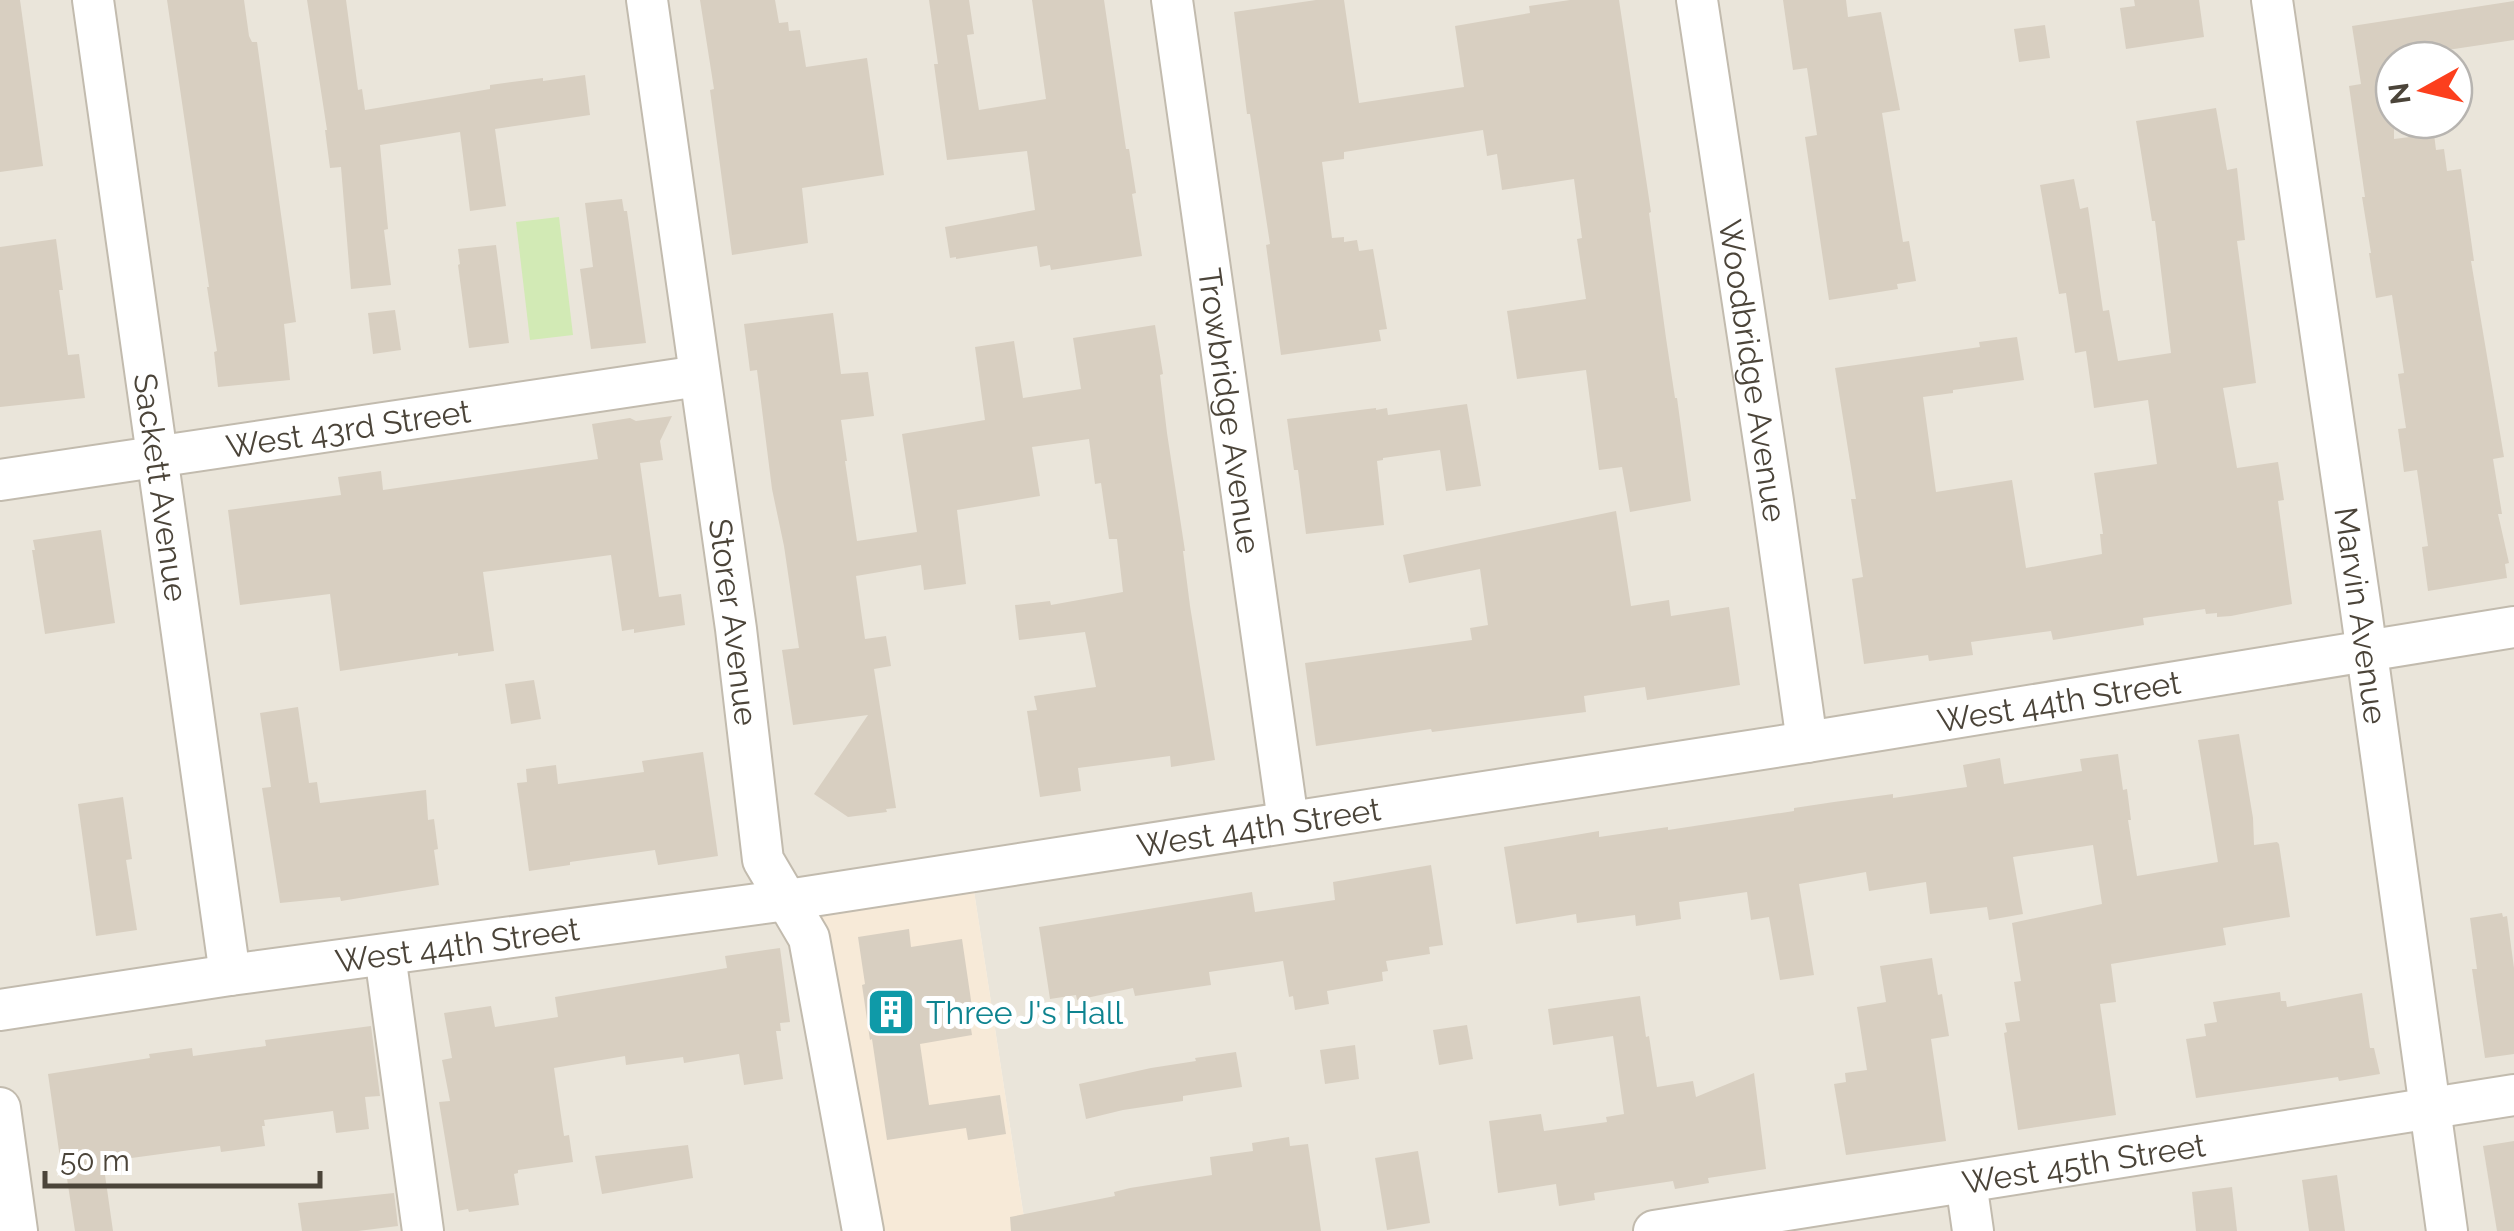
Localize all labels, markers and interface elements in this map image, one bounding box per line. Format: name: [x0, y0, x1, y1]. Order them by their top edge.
north arrow: [2374, 40, 2474, 140]
text: N: [2382, 81, 2418, 106]
street label: Woodbridge Avenue: [1712, 217, 1794, 524]
street label: Trowbridge Avenue: [1192, 266, 1269, 556]
street label: Sackett Avenue: [127, 371, 196, 604]
street label: West 43rd Street: [223, 392, 473, 465]
street label: Marvin Avenue: [2328, 505, 2395, 726]
street label: Storer Avenue: [702, 516, 766, 727]
street label: West 44th Street: [1935, 663, 2183, 739]
street label: West 44th Street: [1134, 790, 1383, 864]
street label: West 44th Street: [333, 910, 582, 979]
building icon: Three J's Hall: [865, 986, 917, 1038]
place label: Three J's Hall: [926, 994, 1123, 1031]
scale bar: [45, 1126, 320, 1188]
street label: West 45th Street: [1959, 1126, 2208, 1201]
text: 50 m: [60, 1143, 130, 1178]

